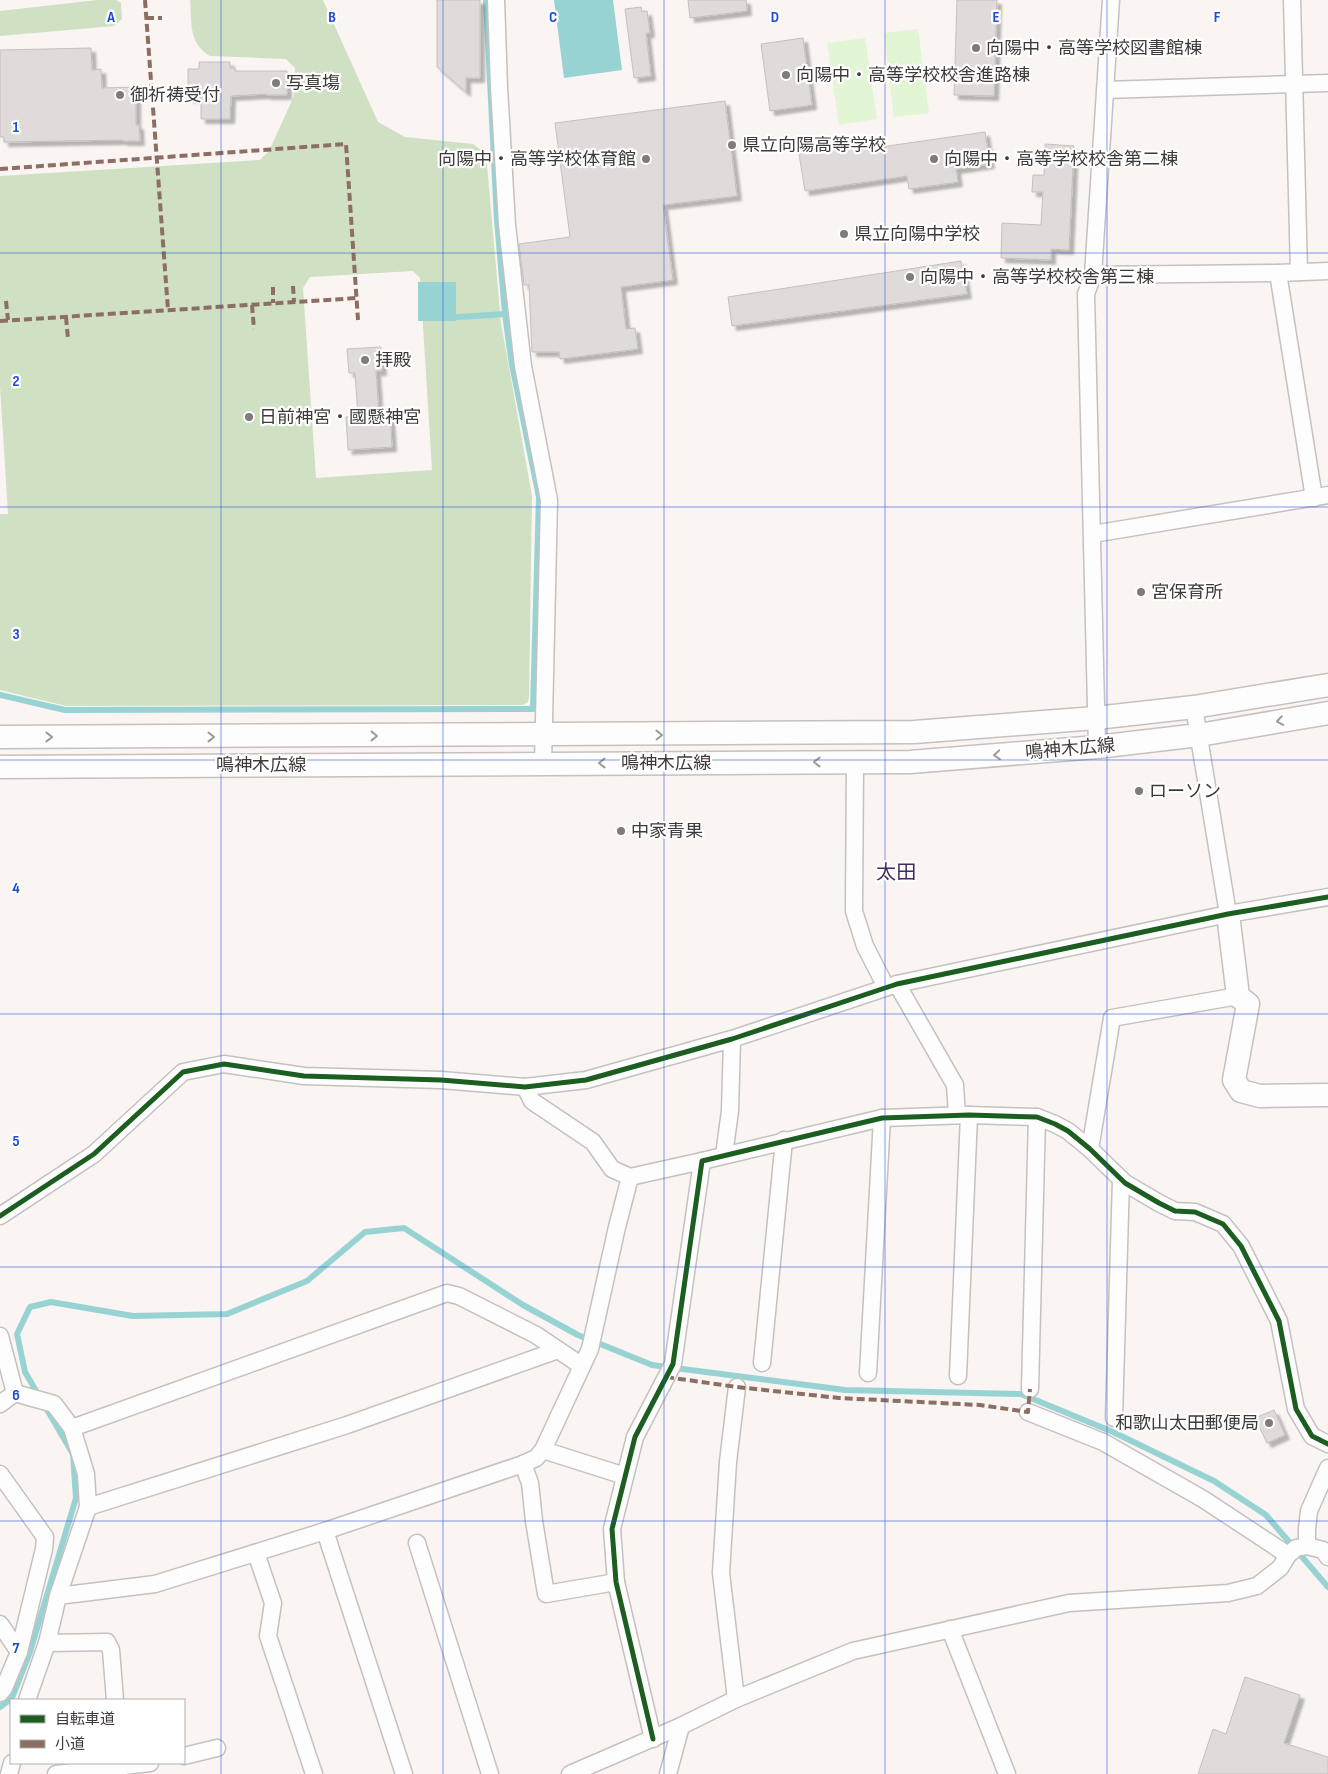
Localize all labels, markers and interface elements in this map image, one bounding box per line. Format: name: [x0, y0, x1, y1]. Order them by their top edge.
text: A: [106, 8, 115, 27]
text: B: [328, 8, 336, 27]
text: C: [549, 8, 557, 27]
text: D: [771, 8, 779, 27]
text: E: [993, 8, 1000, 27]
text: F: [1214, 8, 1221, 27]
place label: 向陽中・高等学校図書館棟: [986, 38, 1202, 59]
marker: 向陽中・高等学校図書館棟: [970, 42, 982, 54]
place label: 向陽中・高等学校校舎進路棟: [796, 65, 1030, 86]
marker: 向陽中・高等学校校舎進路棟: [780, 69, 792, 81]
place label: 写真塲: [286, 73, 340, 94]
marker: 写真塲: [270, 77, 282, 89]
place label: 御祈祷受付: [130, 85, 220, 106]
marker: 御祈祷受付: [114, 89, 126, 101]
text: 1: [13, 118, 20, 137]
place label: 県立向陽高等学校: [742, 135, 886, 156]
marker: 県立向陽高等学校: [726, 139, 738, 151]
place label: 向陽中・高等学校体育館: [438, 149, 636, 170]
place label: 向陽中・高等学校校舎第二棟: [944, 149, 1178, 170]
marker: 向陽中・高等学校体育館: [640, 153, 652, 165]
marker: 向陽中・高等学校校舎第二棟: [928, 153, 940, 165]
place label: 県立向陽中学校: [854, 224, 980, 245]
marker: 県立向陽中学校: [838, 228, 850, 240]
place label: 向陽中・高等学校校舎第三棟: [920, 267, 1154, 288]
marker: 向陽中・高等学校校舎第三棟: [904, 271, 916, 283]
place label: 拝殿: [375, 350, 411, 371]
marker: 拝殿: [359, 354, 371, 366]
text: 2: [12, 372, 20, 391]
place label: 日前神宮・國懸神宮: [259, 407, 421, 428]
marker: 日前神宮・國懸神宮: [243, 411, 255, 423]
place label: 宮保育所: [1151, 582, 1223, 603]
marker: 宮保育所: [1135, 586, 1147, 598]
text: 3: [12, 625, 20, 644]
one-way arrow: [1276, 716, 1284, 726]
one-way arrow: [655, 730, 663, 740]
one-way arrow: [370, 731, 378, 741]
one-way arrow: [45, 732, 53, 742]
one-way arrow: [208, 732, 215, 742]
street label: 鳴神木広線: [1024, 735, 1116, 763]
one-way arrow: [993, 750, 1001, 761]
street label: 鳴神木広線: [621, 753, 711, 774]
street label: 鳴神木広線: [216, 755, 306, 776]
one-way arrow: [813, 757, 821, 767]
one-way arrow: [598, 758, 606, 769]
place label: ローソン: [1149, 781, 1221, 802]
marker: ローソン: [1133, 785, 1145, 797]
place label: 中家青果: [631, 821, 703, 842]
marker: 中家青果: [615, 825, 627, 837]
district label: 太田: [876, 861, 916, 885]
text: 4: [12, 879, 20, 898]
text: 5: [12, 1132, 20, 1151]
text: 6: [12, 1386, 20, 1405]
place label: 和歌山太田郵便局: [1115, 1413, 1259, 1434]
marker: 和歌山太田郵便局: [1263, 1417, 1275, 1429]
text: 7: [13, 1639, 20, 1658]
legend: [10, 1699, 185, 1764]
text: 自転車道: [55, 1710, 115, 1729]
text: 小道: [55, 1735, 85, 1754]

